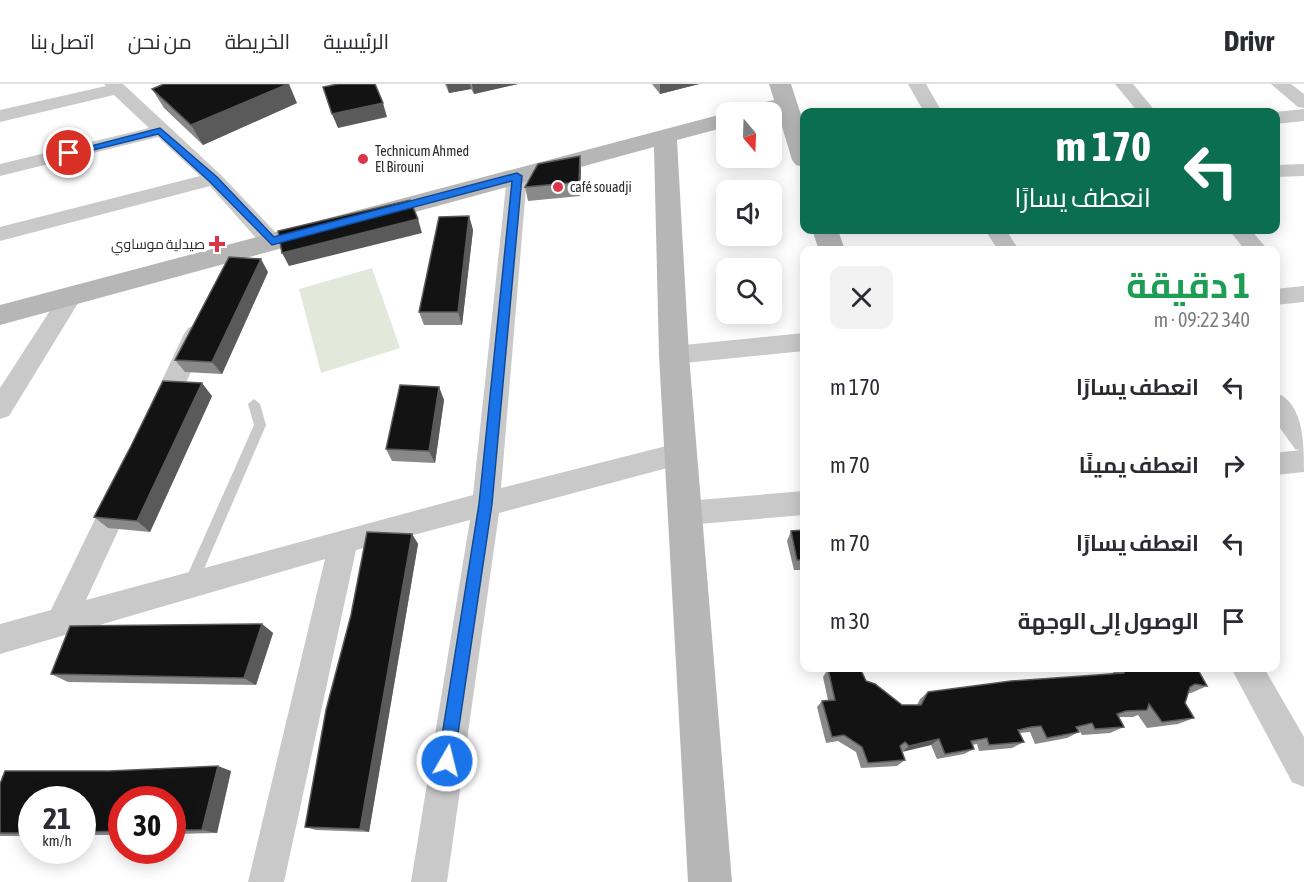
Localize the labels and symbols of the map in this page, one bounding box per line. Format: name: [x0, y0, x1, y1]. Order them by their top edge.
north arrow: [716, 102, 782, 168]
pin: [43, 127, 94, 178]
place label: Technicum Ahmed El Birouni: [375, 143, 469, 175]
marker: Technicum Ahmed El Birouni: [356, 152, 370, 166]
place label: café souadji: [570, 179, 632, 195]
marker: café souadji: [551, 180, 565, 194]
place label: صيدلية موساوي: [111, 236, 205, 256]
marker: صيدلية موساوي: [210, 237, 224, 251]
position arrow: [415, 729, 479, 793]
speed limit sign: 30: [108, 786, 186, 864]

